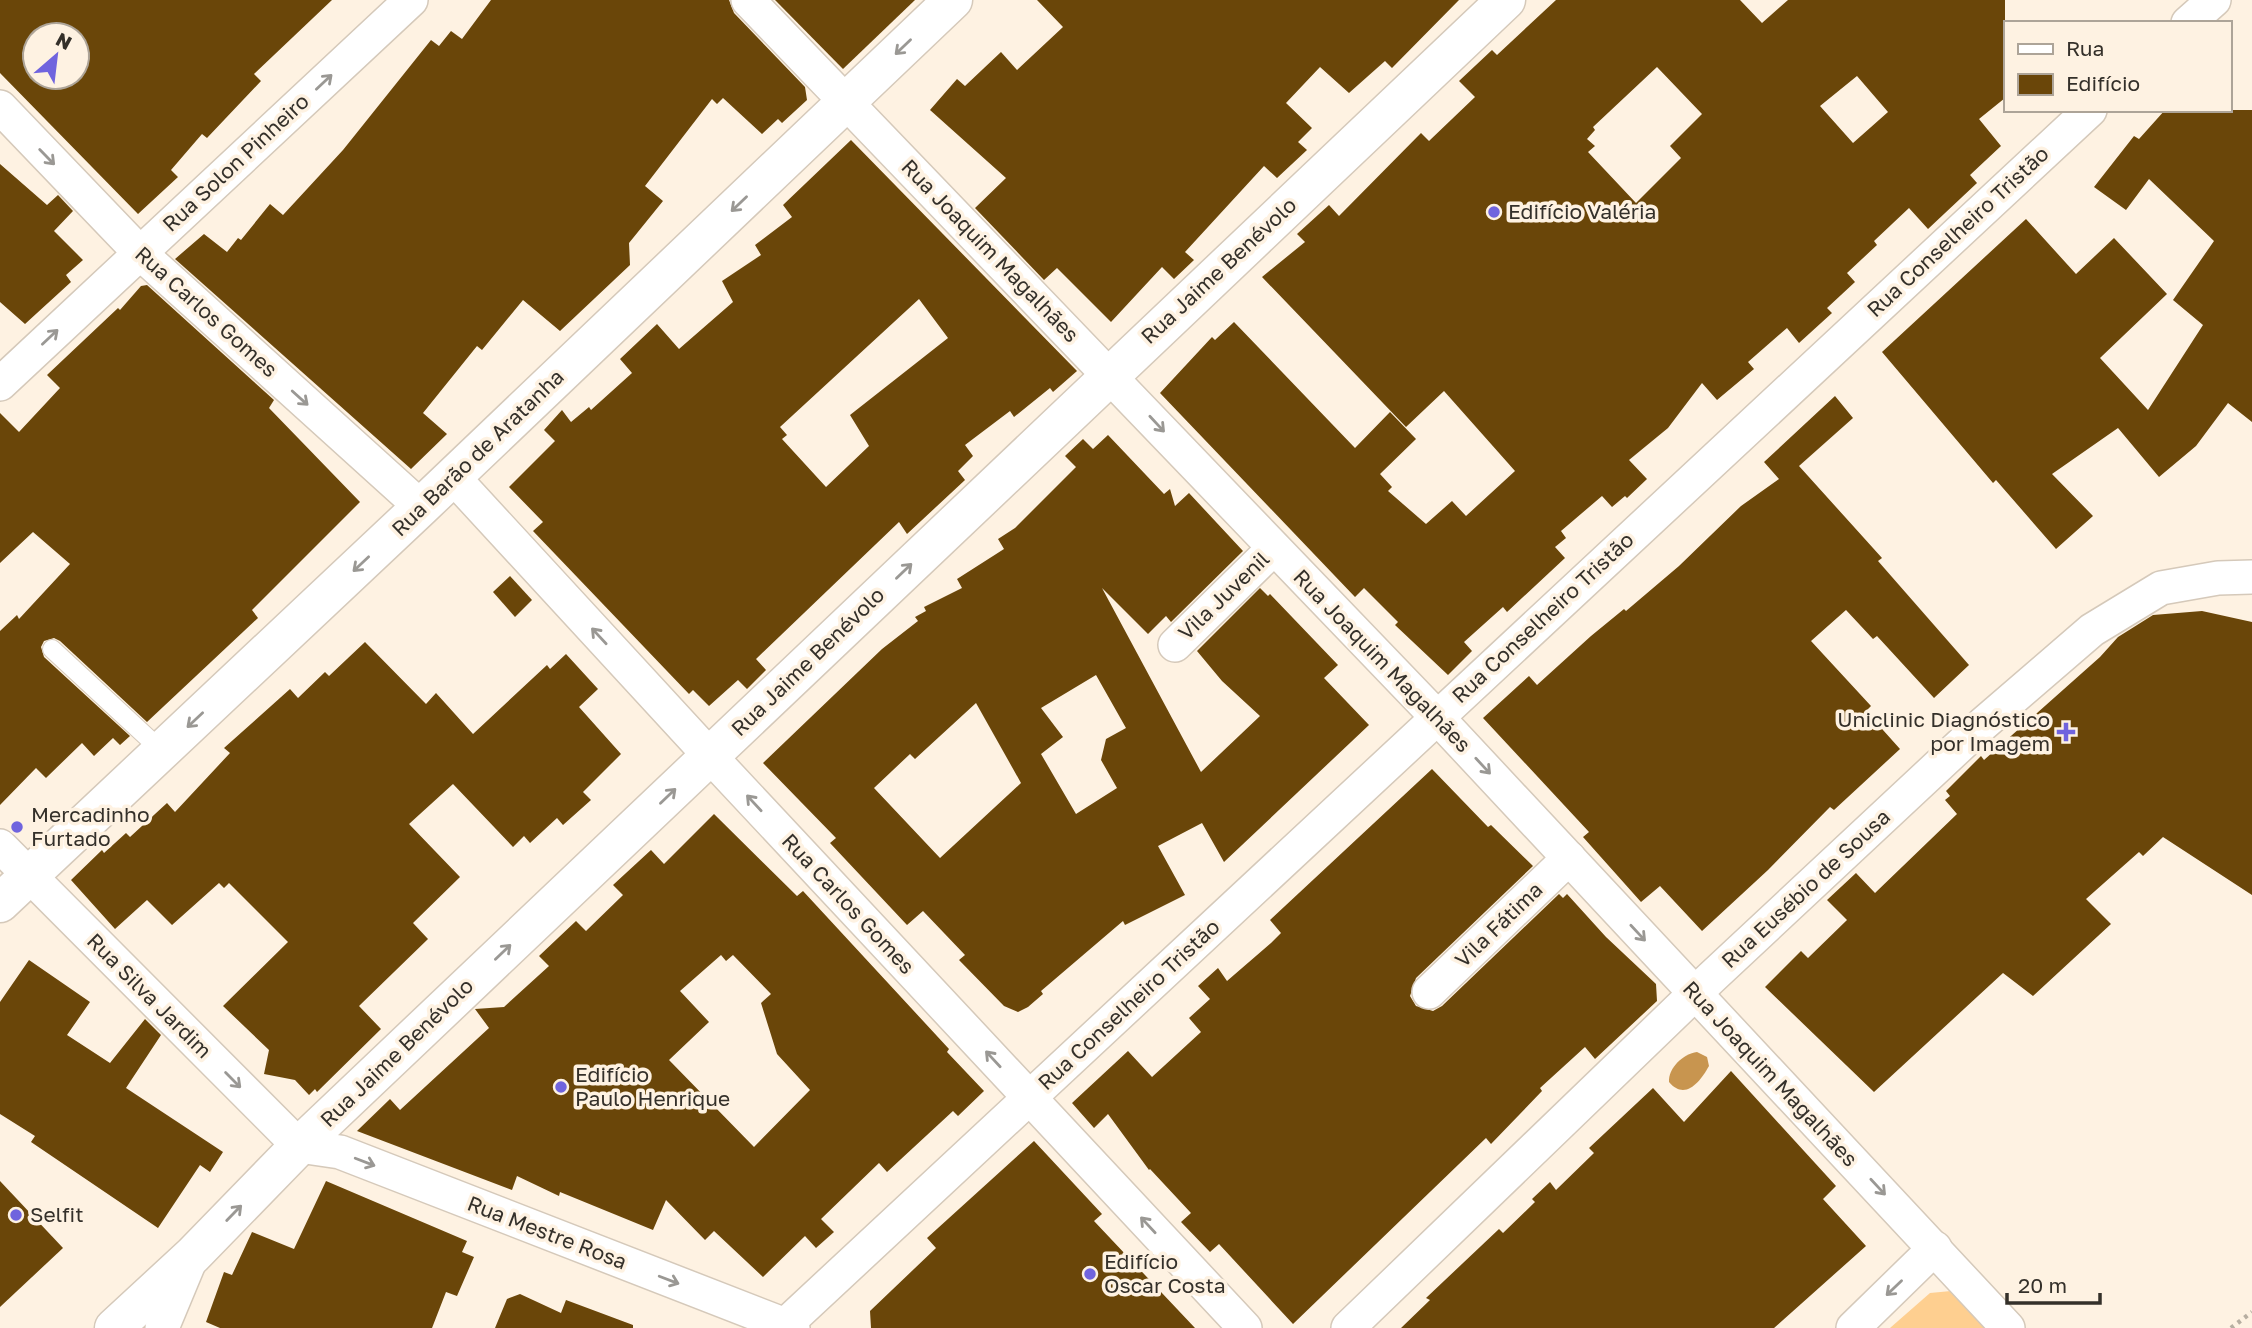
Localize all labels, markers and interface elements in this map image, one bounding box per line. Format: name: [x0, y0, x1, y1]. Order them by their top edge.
north arrow: [21, 21, 91, 91]
legend: [2004, 21, 2231, 112]
text: N: [52, 27, 76, 54]
text: Rua: [2066, 35, 2104, 61]
one-way arrow: [895, 39, 912, 56]
text: Edifício: [2066, 70, 2140, 96]
one-way arrow: [315, 73, 332, 90]
street label: Rua Solon Pinheiro: [157, 88, 314, 237]
street label: Rua Conselheiro Tristão: [1861, 140, 2054, 322]
one-way arrow: [39, 148, 56, 165]
street label: Rua Joaquim Magalhães: [896, 153, 1085, 347]
street label: Rua Jaime Benévolo: [1135, 192, 1301, 349]
one-way arrow: [730, 196, 748, 212]
place label: Edifício Valéria: [1508, 198, 1656, 224]
marker: Edifício Valéria: [1486, 204, 1502, 220]
street label: Rua Carlos Gomes: [130, 240, 283, 382]
one-way arrow: [41, 329, 58, 346]
street label: Rua Barão de Aratanha: [386, 363, 569, 541]
one-way arrow: [291, 390, 309, 406]
one-way arrow: [1148, 415, 1165, 432]
street label: Rua Conselheiro Tristão: [1446, 526, 1639, 708]
street label: Vila Juvenil: [1172, 545, 1274, 645]
one-way arrow: [353, 555, 370, 572]
one-way arrow: [895, 563, 912, 580]
street label: Rua Joaquim Magalhães: [1288, 563, 1477, 757]
street label: Rua Jaime Benévolo: [725, 581, 889, 741]
one-way arrow: [591, 628, 608, 645]
place label: Uniclinic Diagnóstico por Imagem: [1837, 706, 2050, 756]
one-way arrow: [187, 711, 204, 728]
marker: Uniclinic Diagnóstico por Imagem: [2056, 722, 2076, 742]
one-way arrow: [1474, 757, 1491, 774]
one-way arrow: [659, 787, 676, 804]
one-way arrow: [745, 795, 762, 812]
place label: Mercadinho Furtado: [31, 801, 150, 851]
street label: Rua Eusébio de Sousa: [1716, 803, 1895, 973]
marker: Mercadinho Furtado: [9, 819, 25, 835]
street label: Rua Carlos Gomes: [777, 828, 921, 979]
street label: Vila Fátima: [1449, 876, 1548, 972]
street label: Rua Conselheiro Tristão: [1032, 913, 1225, 1095]
one-way arrow: [1630, 924, 1646, 942]
street label: Rua Silva Jardim: [82, 927, 218, 1063]
one-way arrow: [494, 944, 511, 961]
street label: Rua Jaime Benévolo: [314, 972, 478, 1132]
street label: Rua Joaquim Magalhães: [1678, 975, 1864, 1172]
one-way arrow: [984, 1051, 1001, 1068]
place label: Edifício Paulo Henrique: [575, 1061, 730, 1111]
one-way arrow: [224, 1071, 241, 1088]
marker: Edifício Paulo Henrique: [553, 1079, 569, 1095]
one-way arrow: [354, 1156, 376, 1169]
one-way arrow: [1869, 1179, 1886, 1196]
street label: Rua Mestre Rosa: [464, 1190, 631, 1274]
place label: Selfit: [30, 1201, 84, 1227]
one-way arrow: [225, 1205, 242, 1222]
marker: Selfit: [8, 1207, 24, 1223]
one-way arrow: [1140, 1217, 1157, 1234]
place label: Edifício Oscar Costa: [1104, 1248, 1226, 1298]
scale bar: [2007, 1262, 2100, 1306]
marker: Edifício Oscar Costa: [1082, 1266, 1098, 1282]
text: 20 m: [2018, 1272, 2067, 1298]
one-way arrow: [657, 1274, 679, 1287]
one-way arrow: [1886, 1280, 1903, 1297]

